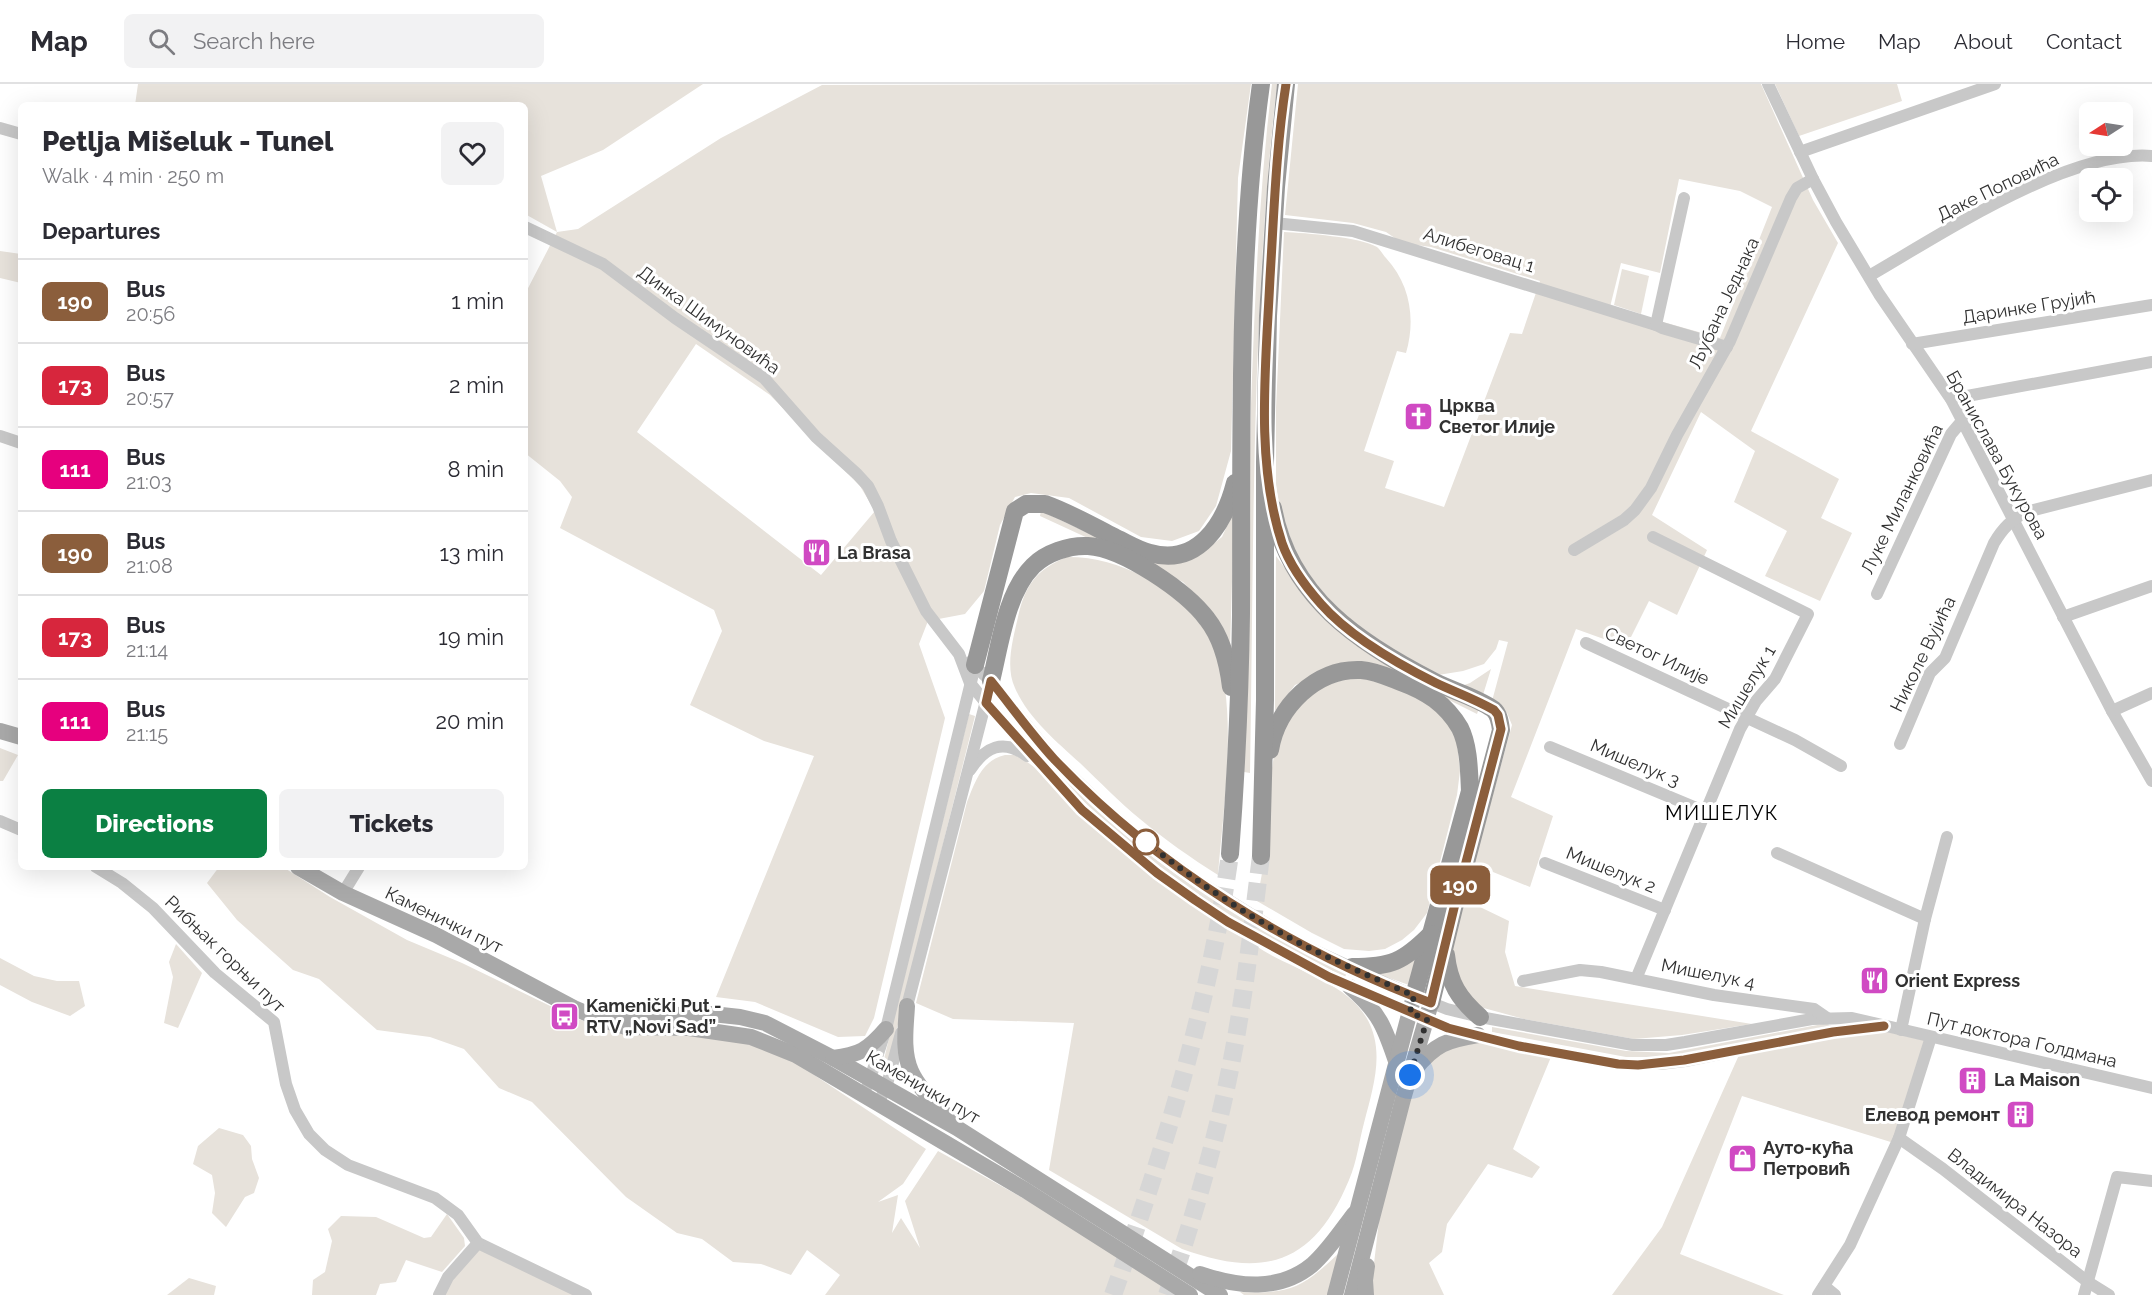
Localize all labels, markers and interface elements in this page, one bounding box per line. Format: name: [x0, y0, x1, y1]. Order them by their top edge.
search box: [124, 14, 544, 68]
text: Map: [30, 25, 88, 58]
icon: search: [145, 25, 178, 58]
text: Search here: [193, 28, 315, 54]
text: Home: [1786, 29, 1845, 54]
text: Map: [1878, 29, 1921, 54]
text: About: [1954, 29, 2013, 54]
text: Contact: [2046, 29, 2122, 54]
north arrow: [2079, 102, 2133, 156]
map controls: [2079, 102, 2133, 222]
button: heart: [441, 122, 504, 185]
text: Petlja Mišeluk - Tunel: [42, 125, 333, 158]
street label: Даке Поповића: [1934, 148, 2062, 225]
text: Walk · 4 min · 250 m: [42, 164, 224, 188]
button: locate: [2079, 168, 2133, 222]
text: Departures: [42, 218, 160, 244]
street label: Алибеговац 1: [1421, 223, 1537, 276]
street label: Љубана Једнака: [1684, 234, 1763, 372]
street label: Динка Шимуновића: [634, 261, 784, 378]
text: Bus: [126, 276, 165, 302]
street label: Даринке Грујић: [1961, 286, 2097, 327]
text: 1 min: [451, 288, 504, 314]
text: 190: [57, 289, 93, 314]
text: 20:56: [126, 302, 175, 326]
text: Bus: [126, 360, 165, 386]
street label: Бранислава Букурова: [1942, 367, 2053, 543]
text: 2 min: [449, 372, 504, 398]
text: 173: [58, 373, 92, 398]
text: 20:57: [126, 386, 174, 410]
place label: Црква Светог Илије: [1439, 395, 1555, 437]
church icon: Црква Светог Илије: [1402, 400, 1434, 432]
street label: Луке Миланковића: [1856, 420, 1947, 577]
text: Bus: [126, 444, 165, 470]
text: 8 min: [448, 456, 504, 482]
text: 111: [59, 457, 91, 482]
text: 21:03: [126, 470, 172, 494]
text: Bus: [126, 528, 165, 554]
restaurant icon: La Brasa: [800, 537, 832, 569]
text: 13 min: [439, 540, 504, 566]
text: 190: [57, 541, 93, 566]
place label: La Brasa: [837, 542, 911, 563]
text: 21:08: [126, 554, 173, 578]
street label: Николе Вујића: [1886, 593, 1960, 715]
text: Bus: [126, 612, 165, 638]
street label: Светог Илије: [1602, 622, 1713, 689]
text: 19 min: [438, 624, 504, 650]
text: 173: [58, 625, 92, 650]
text: 21:14: [126, 638, 168, 662]
street label: Мишелук 1: [1714, 641, 1780, 732]
text: Bus: [126, 696, 165, 722]
text: 20 min: [436, 708, 504, 734]
text: 111: [59, 709, 91, 734]
text: 21:15: [126, 722, 168, 746]
street label: Мишелук 3: [1587, 734, 1683, 791]
button: Directions: [42, 789, 267, 858]
button: Tickets: [279, 789, 504, 858]
district label: МИШЕЛУК: [1665, 801, 1779, 825]
unlabelled marker: [1133, 829, 1159, 855]
street label: Мишелук 2: [1563, 842, 1659, 897]
line badge: 190: [1426, 866, 1494, 904]
text: 190: [1442, 873, 1478, 898]
street label: Каменички пут: [382, 882, 507, 957]
street label: Рибњак горњи пут: [161, 891, 290, 1017]
street label: Мишелук 4: [1659, 954, 1757, 993]
restaurant icon: Orient Express: [1858, 965, 1890, 997]
place label: Orient Express: [1895, 970, 2020, 991]
place label: Kamenički Put - RTV „Novi Sad”: [586, 995, 721, 1037]
bus stop icon: Kamenički Put - RTV „Novi Sad”: [549, 1000, 581, 1032]
street label: Пут доктора Голдмана: [1925, 1007, 2119, 1072]
street label: Каменички пут: [863, 1045, 984, 1128]
your location: [1395, 1060, 1425, 1090]
building icon: La Maison: [1957, 1064, 1989, 1096]
place label: La Maison: [1994, 1069, 2080, 1090]
building icon: Елевод ремонт: [2005, 1099, 2037, 1131]
place label: Елевод ремонт: [1865, 1104, 2000, 1125]
place label: Ауто-кућа Петровић: [1763, 1137, 1853, 1179]
shop icon: Ауто-кућа Петровић: [1726, 1142, 1758, 1174]
street label: Владимира Назора: [1944, 1144, 2087, 1262]

